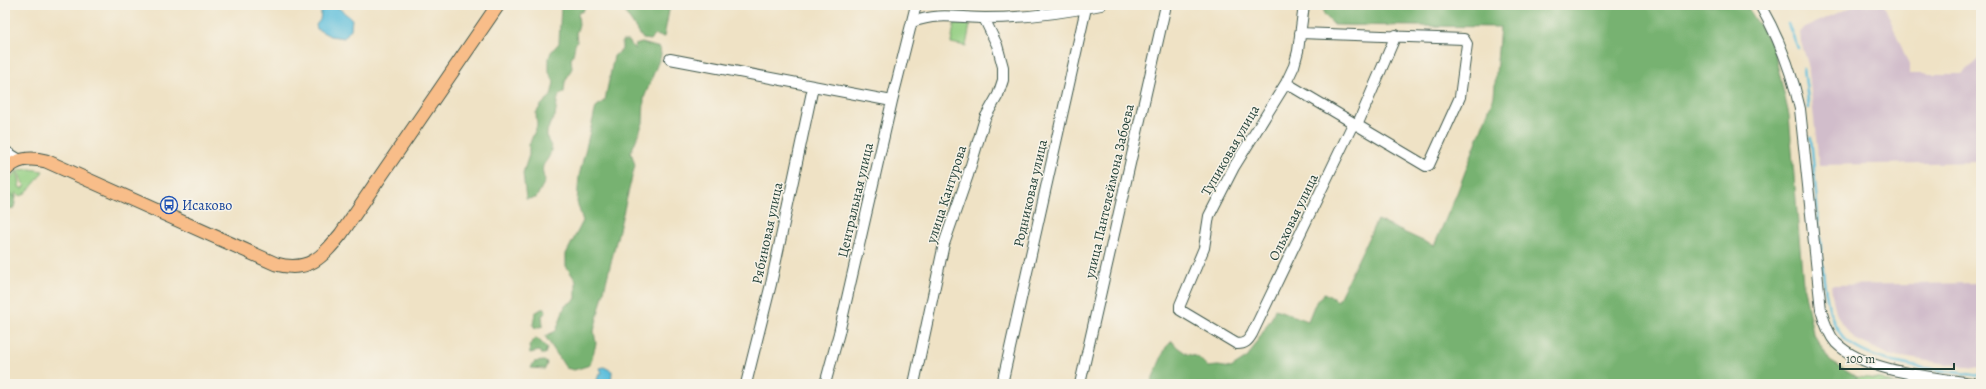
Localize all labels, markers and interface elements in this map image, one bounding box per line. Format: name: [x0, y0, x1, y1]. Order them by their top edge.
street label: улица Пантелеймона Забоева: [1080, 101, 1139, 281]
street label: Тупиковая улица: [1197, 101, 1264, 199]
street label: Родниковая улица: [1009, 137, 1052, 249]
street label: Центральная улица: [833, 140, 878, 259]
street label: улица Кантурова: [921, 142, 971, 247]
street label: Ольховая улица: [1264, 170, 1323, 264]
street label: Рябиновая улица: [747, 180, 788, 286]
bus stop icon: Исаково: [159, 195, 179, 215]
place label: Исаково: [182, 196, 232, 215]
scale bar: [1840, 345, 1954, 371]
text: 100 m: [1846, 351, 1875, 367]

